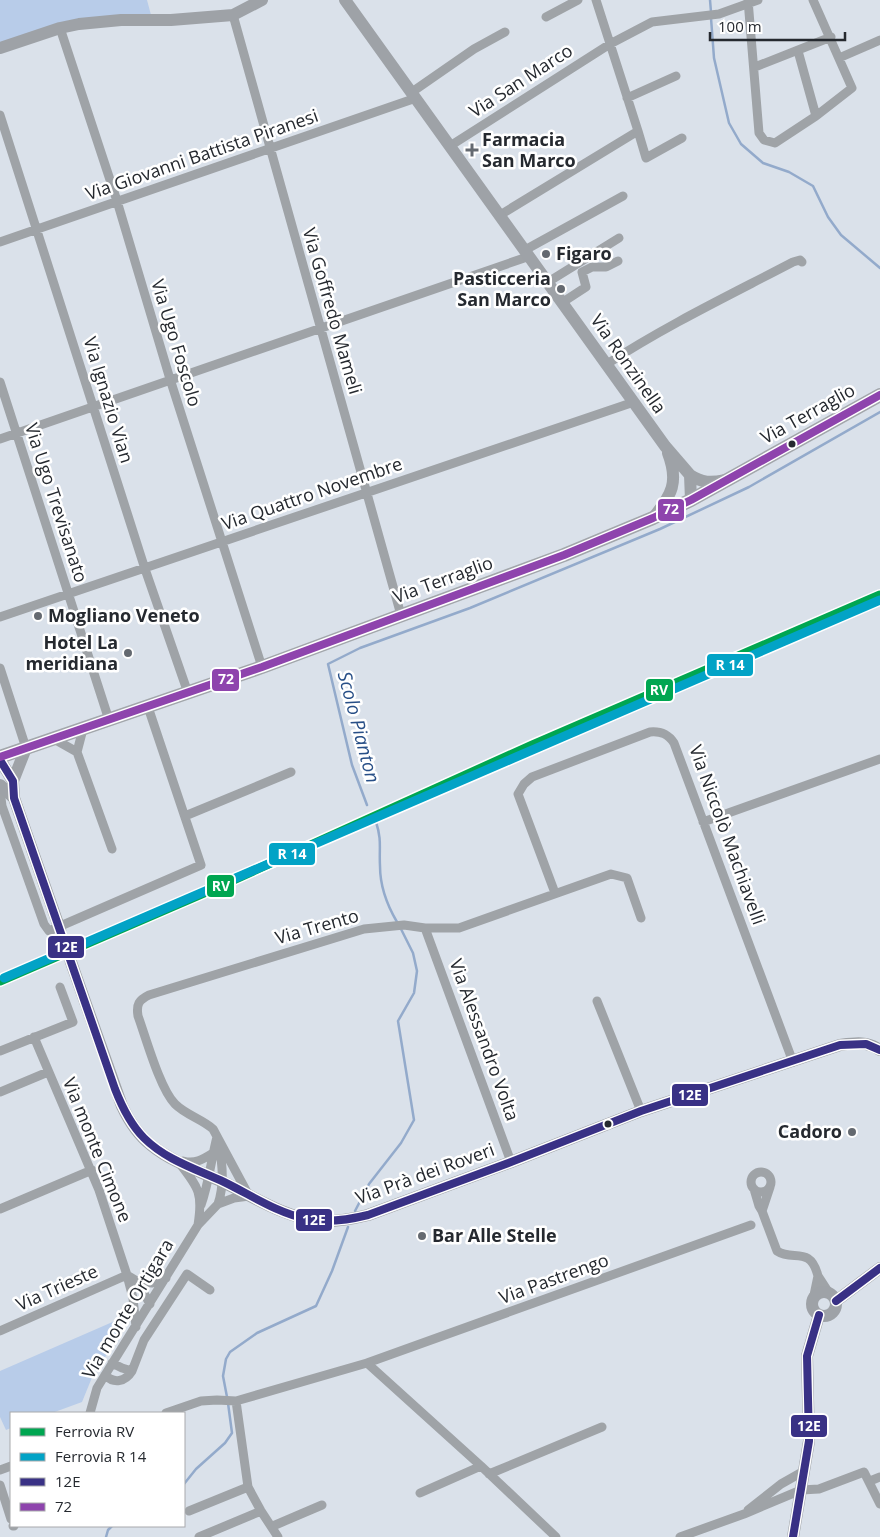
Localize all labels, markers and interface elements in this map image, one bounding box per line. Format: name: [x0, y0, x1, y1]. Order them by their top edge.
scale bar: [710, 10, 845, 42]
text: 100 m: [718, 16, 762, 36]
street label: Via San Marco: [464, 38, 577, 123]
street label: Via Giovanni Battista Piranesi: [82, 103, 321, 205]
place label: Farmacia San Marco: [482, 127, 576, 172]
marker: Farmacia San Marco: [466, 144, 478, 156]
street label: Via Goffredo Mameli: [298, 225, 368, 397]
place label: Figaro: [556, 241, 612, 265]
marker: Figaro: [540, 248, 552, 260]
place label: Pasticceria San Marco: [453, 266, 551, 311]
street label: Via Ugo Foscolo: [146, 276, 208, 409]
marker: Pasticceria San Marco: [555, 283, 567, 295]
street label: Via Ronzinella: [586, 309, 672, 418]
street label: Via Ignazio Vian: [78, 334, 140, 466]
street label: Via Terraglio: [756, 377, 859, 449]
street label: Via Ugo Trevisanato: [20, 420, 94, 585]
unlabelled marker: [787, 439, 797, 449]
street label: Via Quattro Novembre: [218, 451, 405, 535]
line badge: 72: [657, 498, 685, 522]
text: 72: [663, 499, 679, 518]
street label: Via Terraglio: [390, 550, 496, 608]
place label: Mogliano Veneto: [48, 603, 200, 627]
marker: Mogliano Veneto: [32, 610, 44, 622]
place label: Hotel La meridiana: [26, 630, 118, 675]
marker: Hotel La meridiana: [122, 647, 134, 659]
line badge: R 14: [706, 653, 754, 677]
text: R 14: [716, 655, 744, 674]
line badge: 72: [211, 668, 240, 692]
water label: Scolo Pianton: [332, 668, 386, 786]
text: 72: [218, 669, 234, 688]
line badge: RV: [645, 678, 674, 702]
text: RV: [650, 680, 669, 699]
street label: Via Niccolò Machiavelli: [684, 742, 772, 928]
line badge: R 14: [268, 842, 316, 866]
text: R 14: [278, 844, 306, 863]
line badge: RV: [206, 874, 235, 898]
text: RV: [212, 876, 231, 895]
street label: Via Trento: [272, 903, 361, 949]
line badge: 12E: [47, 935, 85, 959]
text: 12E: [54, 937, 78, 956]
street label: Via Alessandro Volta: [444, 955, 525, 1124]
street label: Via monte Cimone: [58, 1074, 138, 1226]
line badge: 12E: [671, 1083, 709, 1107]
text: 12E: [678, 1085, 702, 1104]
unlabelled marker: [603, 1119, 613, 1129]
place label: Cadoro: [778, 1119, 842, 1143]
marker: Cadoro: [846, 1126, 858, 1138]
street label: Via Prà dei Roveri: [352, 1137, 497, 1209]
line badge: 12E: [295, 1208, 333, 1232]
text: 12E: [302, 1210, 326, 1229]
place label: Bar Alle Stelle: [432, 1223, 557, 1247]
marker: Bar Alle Stelle: [416, 1230, 428, 1242]
street label: Via monte Ortigara: [76, 1234, 178, 1383]
street label: Via Pastrengo: [496, 1247, 612, 1309]
street label: Via Trieste: [12, 1258, 101, 1316]
legend: [10, 1412, 185, 1527]
line badge: 12E: [790, 1414, 828, 1438]
text: 12E: [797, 1416, 821, 1435]
text: Ferrovia RV: [55, 1421, 134, 1441]
text: Ferrovia R 14: [55, 1446, 147, 1466]
text: 12E: [55, 1471, 81, 1491]
text: 72: [55, 1496, 72, 1516]

